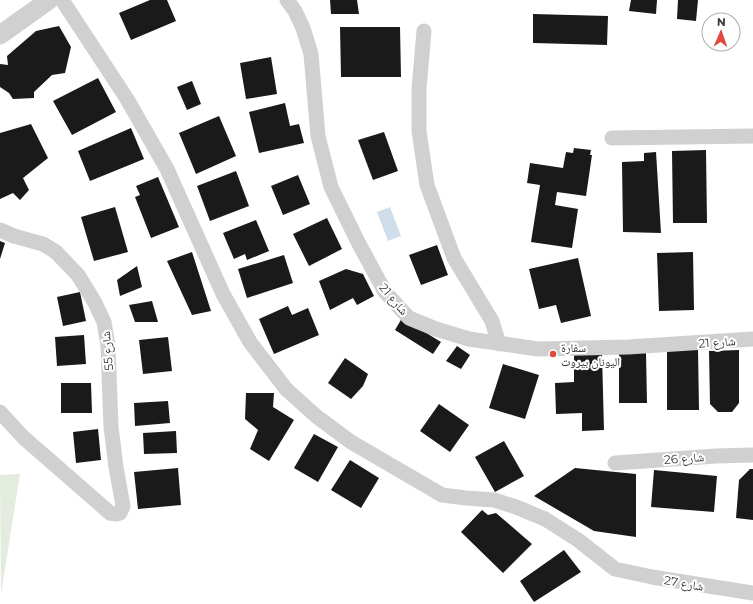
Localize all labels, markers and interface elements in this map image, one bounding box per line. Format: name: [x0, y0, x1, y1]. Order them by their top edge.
north arrow: [701, 12, 741, 52]
text: N: [717, 15, 726, 29]
street label: شارع 21: [376, 280, 412, 319]
street label: شارع 55: [98, 330, 117, 371]
street label: شارع 21: [698, 333, 736, 352]
place label: سفارة اليونان بيروت: [561, 340, 620, 369]
marker: سفارة اليونان بيروت: [548, 349, 558, 359]
street label: شارع 26: [663, 449, 705, 468]
street label: شارع 27: [663, 572, 705, 595]

